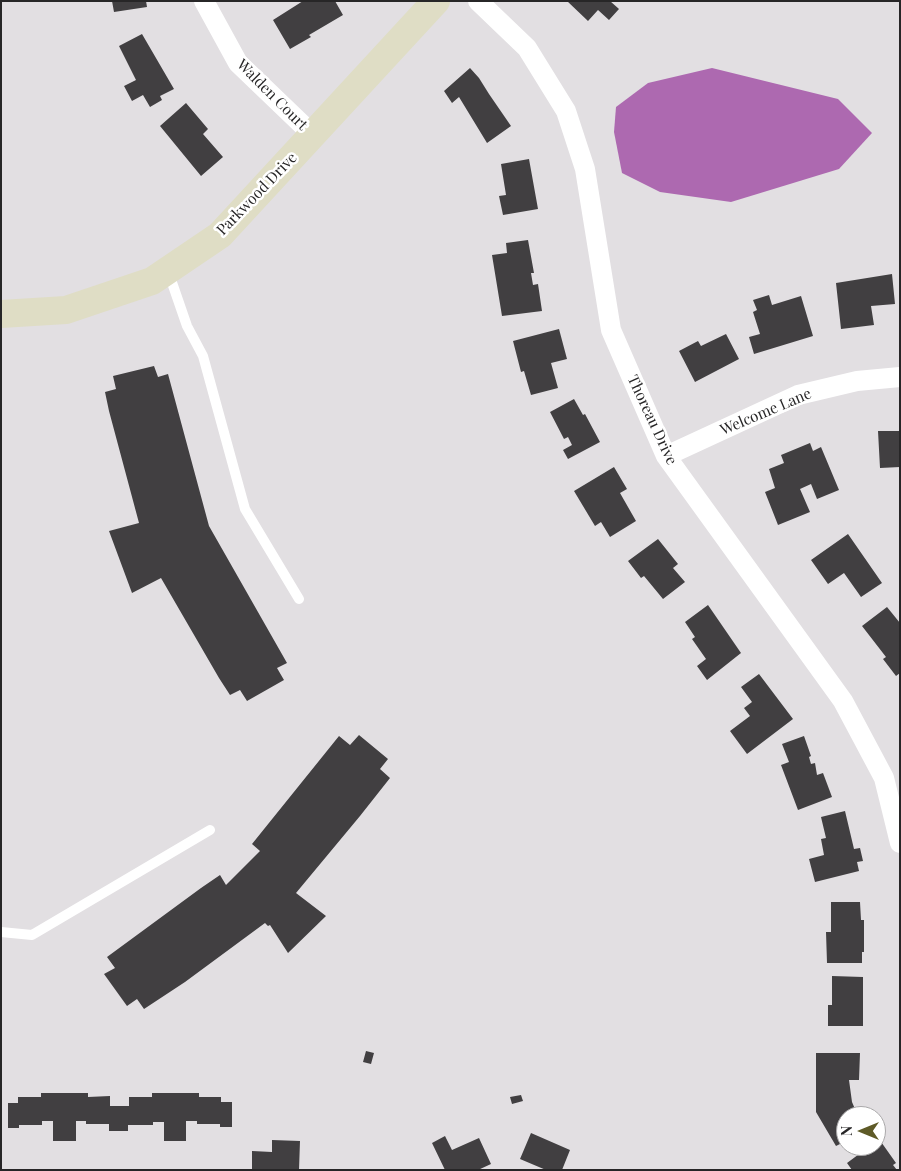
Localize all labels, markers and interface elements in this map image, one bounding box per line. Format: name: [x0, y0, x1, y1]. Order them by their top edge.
street label: Walden Court: [233, 56, 311, 134]
street label: Parkwood Drive: [213, 149, 301, 239]
street label: Thoreau Drive: [623, 372, 681, 468]
street label: Welcome Lane: [718, 385, 814, 439]
north arrow: [836, 1106, 886, 1156]
text: N: [837, 1126, 856, 1136]

